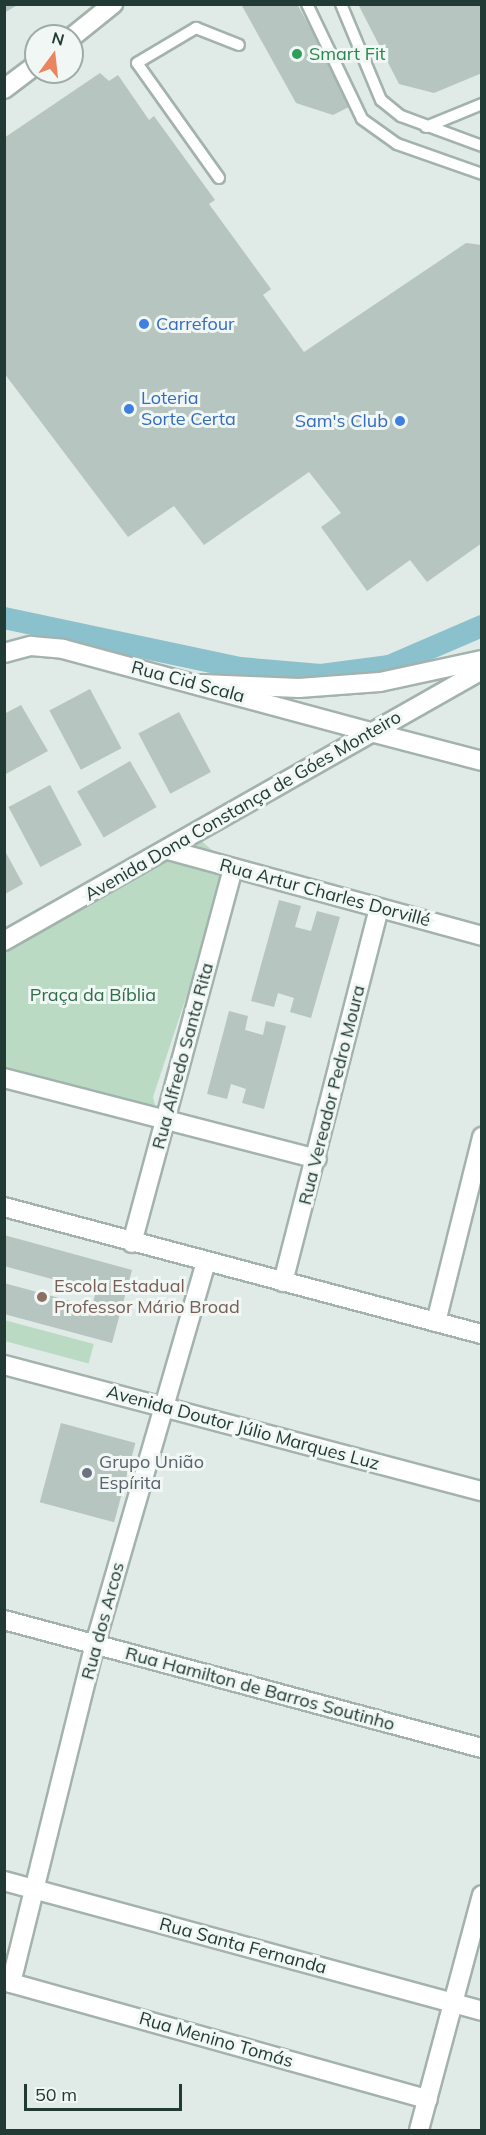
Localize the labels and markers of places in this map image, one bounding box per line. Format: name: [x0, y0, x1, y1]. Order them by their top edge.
place label: Smart Fit: [309, 43, 386, 65]
marker: Smart Fit: [290, 47, 304, 61]
place label: Carrefour: [156, 313, 235, 335]
marker: Carrefour: [137, 317, 151, 331]
place label: Loteria Sorte Certa: [141, 388, 236, 430]
marker: Loteria Sorte Certa: [122, 402, 136, 416]
place label: Sam's Club: [295, 410, 388, 432]
marker: Sam's Club: [393, 414, 407, 428]
place label: Escola Estadual Professor Mário Broad: [54, 1276, 240, 1318]
marker: Escola Estadual Professor Mário Broad: [35, 1290, 49, 1304]
place label: Grupo União Espírita: [99, 1452, 204, 1494]
marker: Grupo União Espírita: [80, 1466, 94, 1480]

